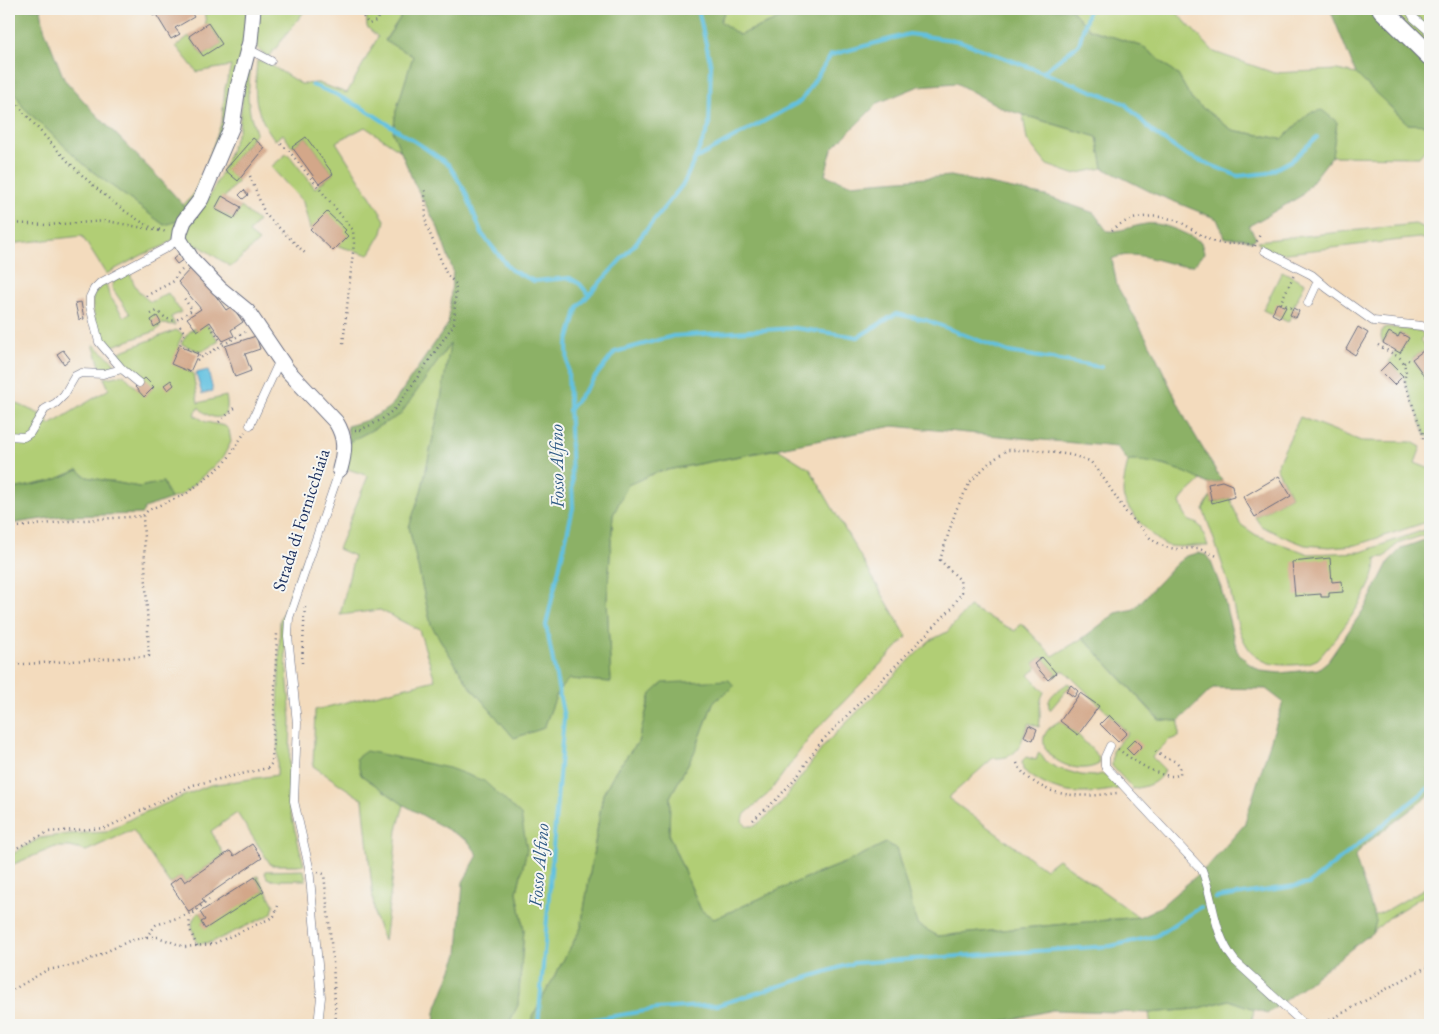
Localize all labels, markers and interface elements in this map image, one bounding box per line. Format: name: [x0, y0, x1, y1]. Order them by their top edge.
water label: Fosso Alfino: [543, 424, 570, 509]
street label: Strada di Fornicchiaia: [267, 445, 335, 594]
water label: Fosso Alfino: [522, 822, 555, 909]

